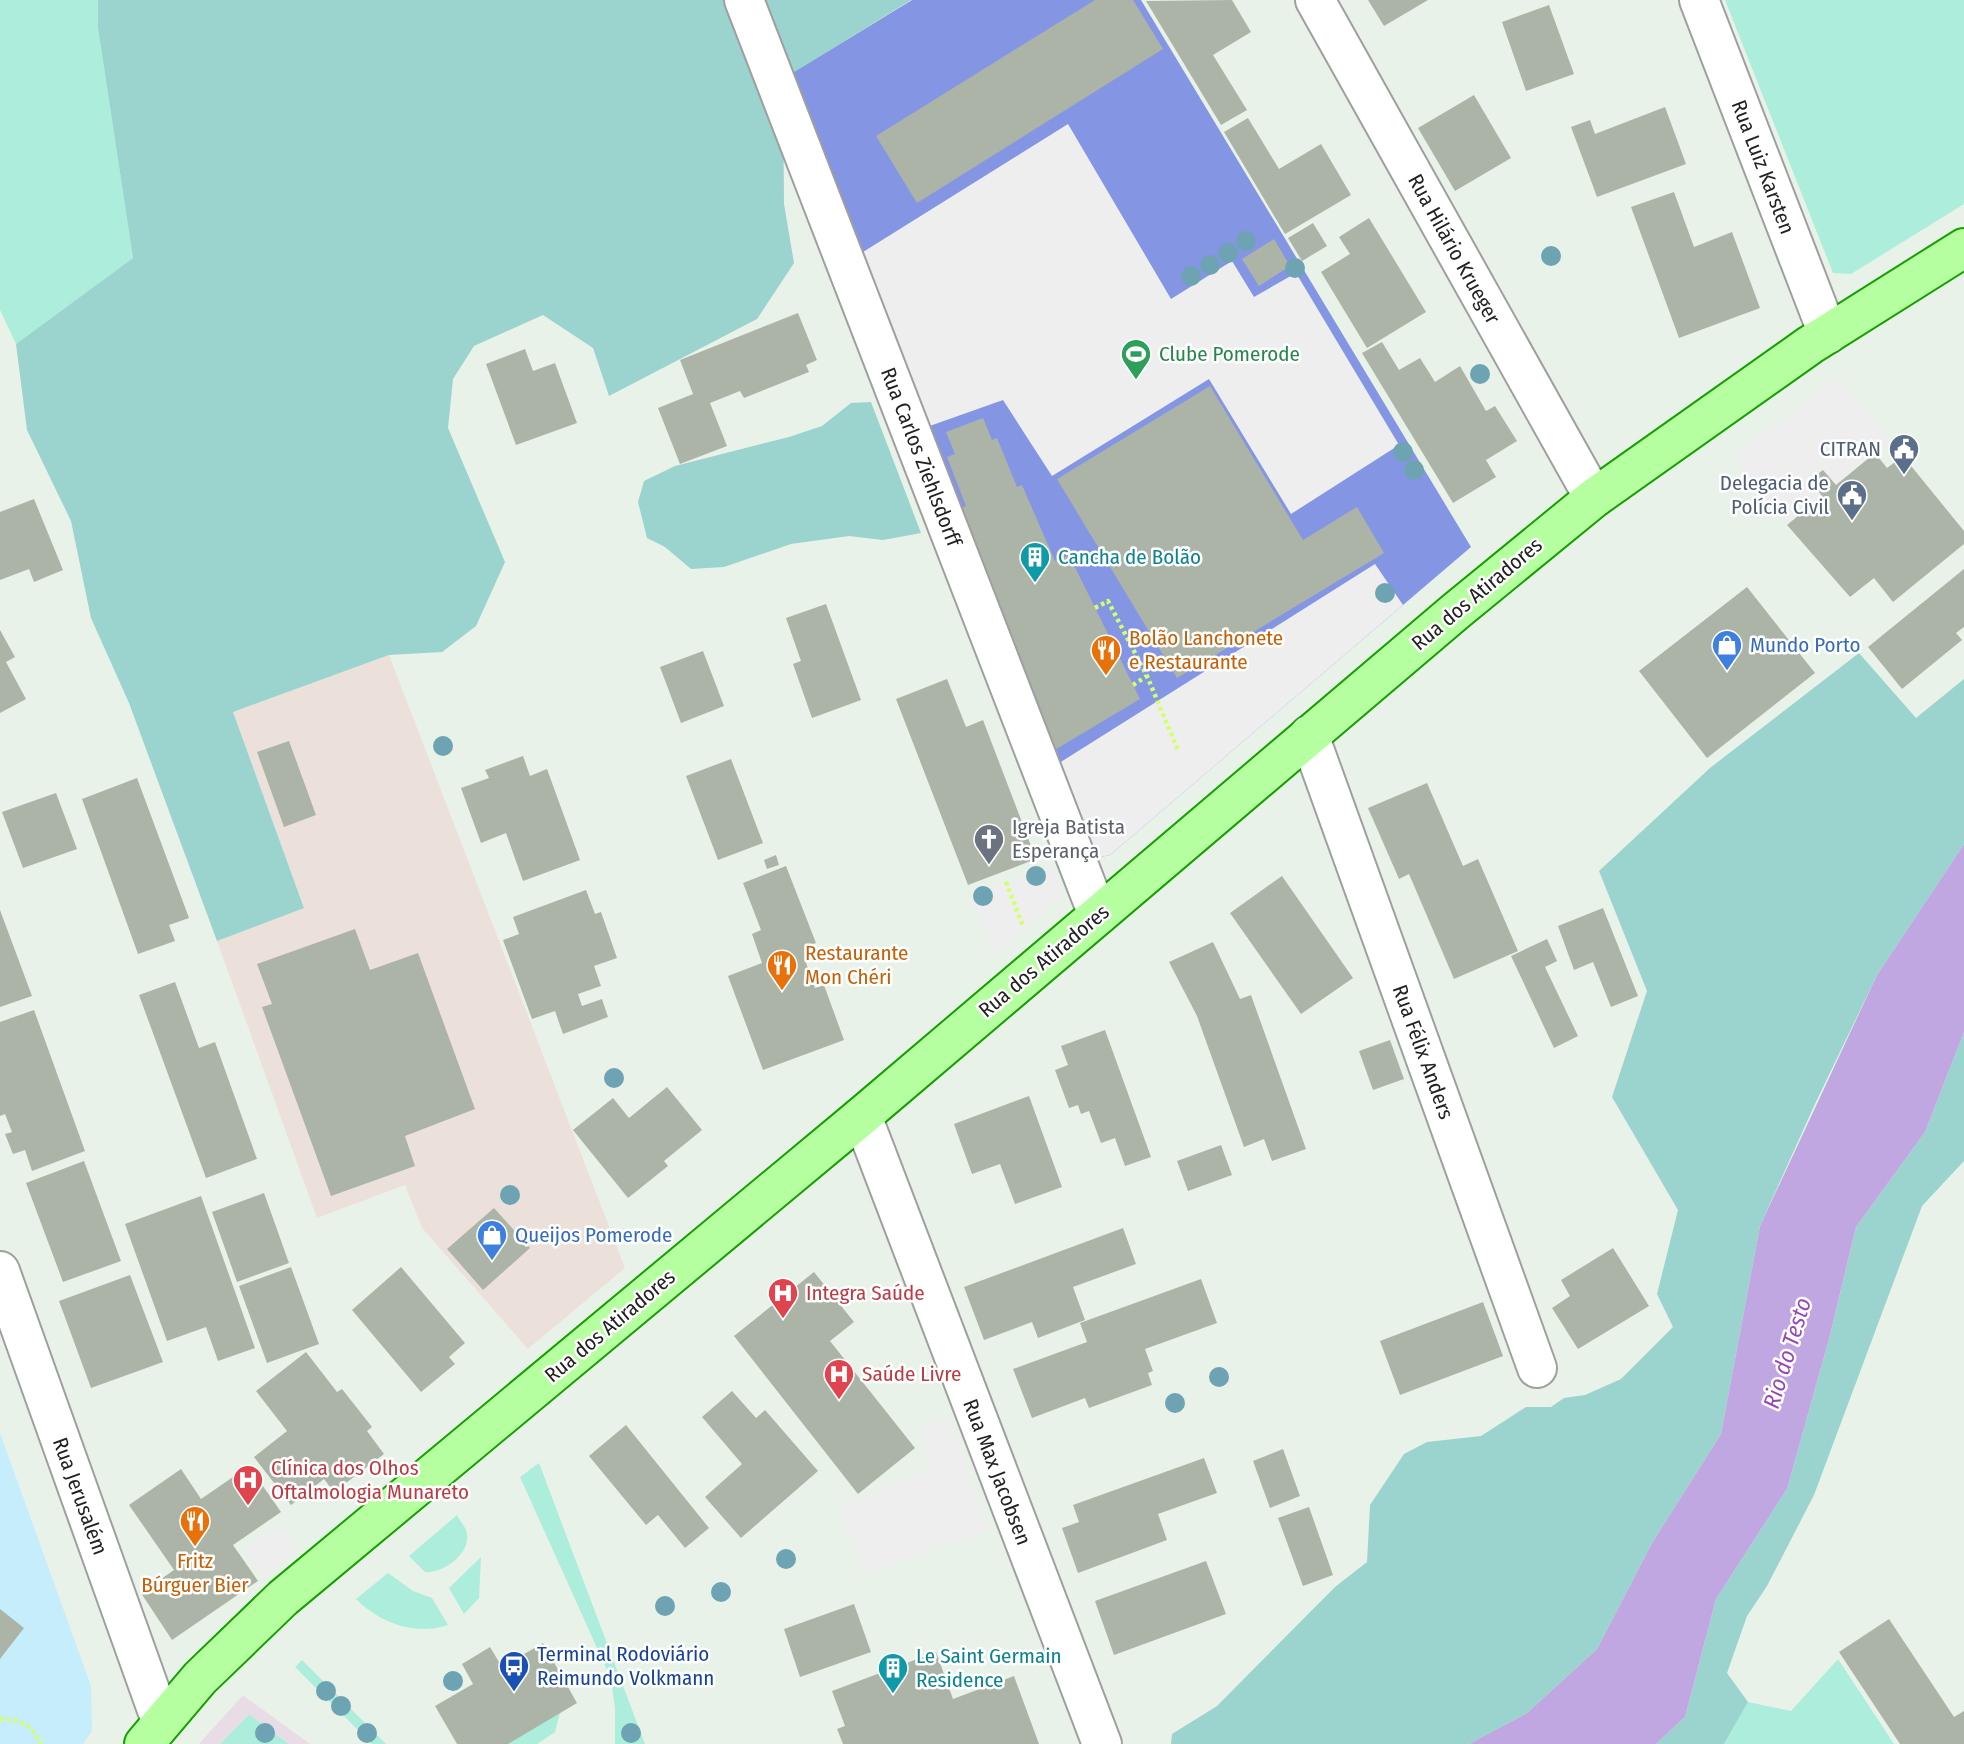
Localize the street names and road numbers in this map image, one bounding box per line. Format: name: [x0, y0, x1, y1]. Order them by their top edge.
street label: Rua Luiz Karsten: [1726, 96, 1800, 238]
street label: Rua Hilário Krueger: [1402, 170, 1506, 329]
street label: Rua Carlos Ziehlsdorff: [875, 364, 968, 552]
street label: Rua dos Atiradores: [1406, 532, 1548, 656]
street label: Rua dos Atiradores: [973, 899, 1115, 1023]
street label: Rua Félix Anders: [1387, 981, 1459, 1123]
street label: Rua dos Atiradores: [539, 1264, 681, 1388]
street label: Rua Max Jacobsen: [957, 1395, 1037, 1549]
street label: Rua Jerusalém: [47, 1434, 113, 1558]

